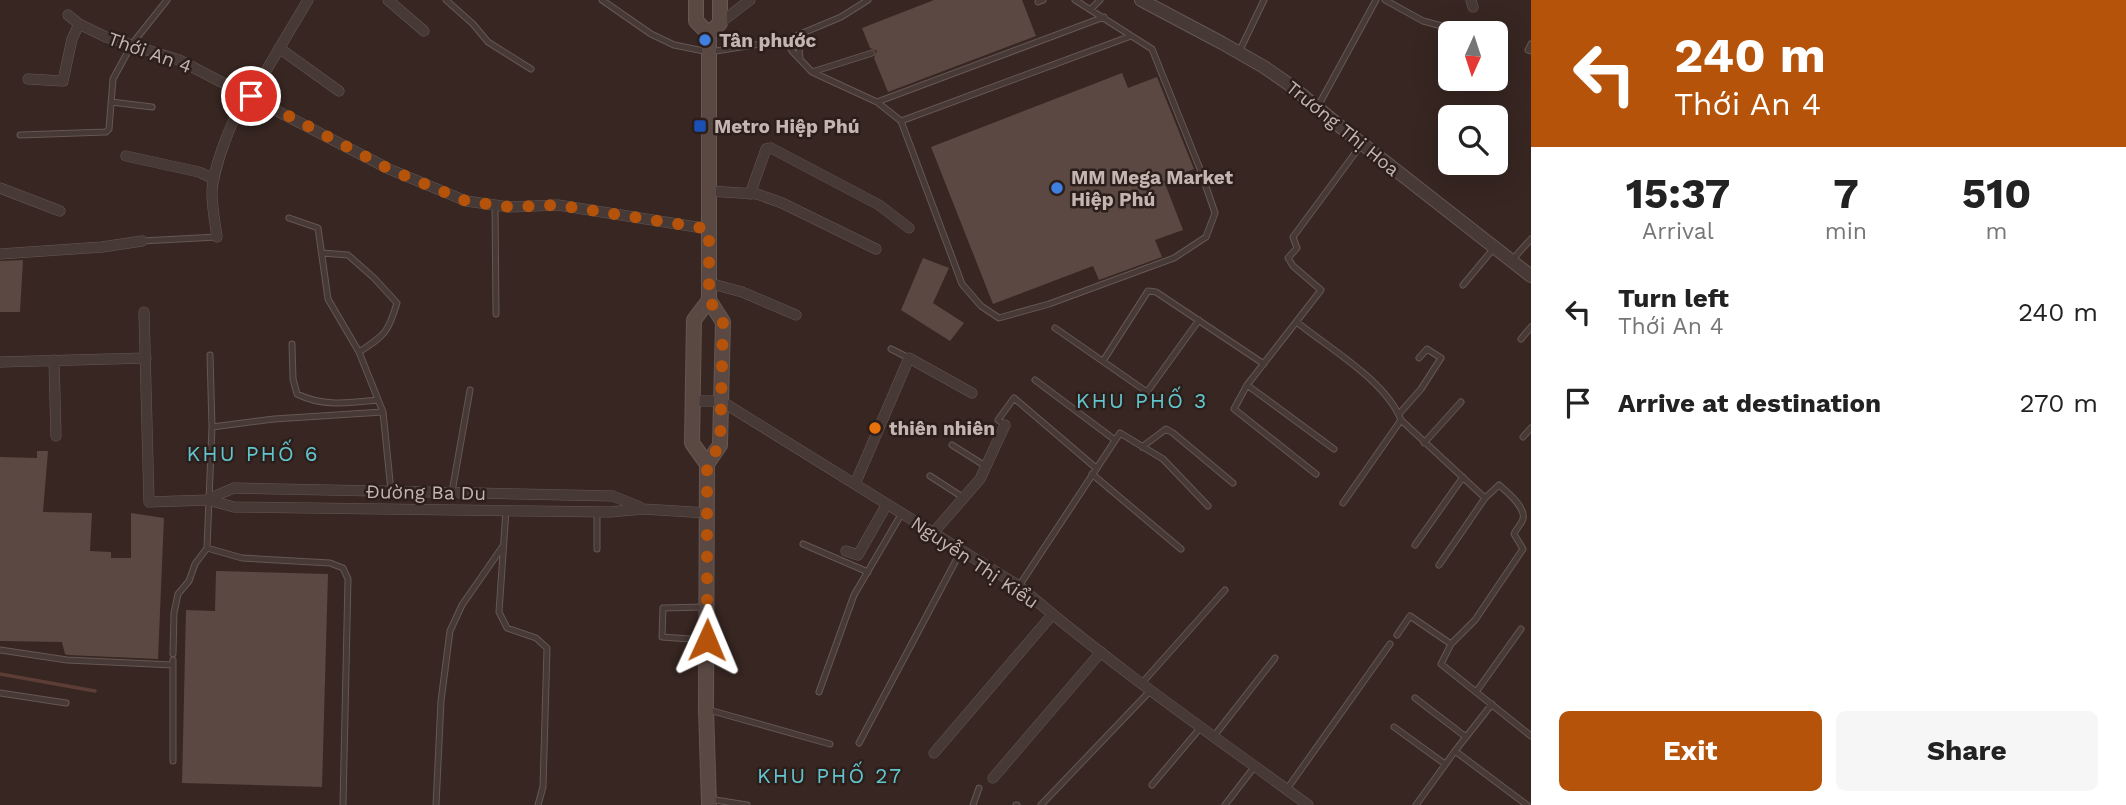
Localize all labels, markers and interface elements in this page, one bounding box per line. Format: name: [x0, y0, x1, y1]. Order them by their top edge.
north arrow: [1438, 21, 1508, 91]
map controls: [1438, 21, 1508, 175]
text: 240 m: [1674, 26, 1826, 84]
street label: Thới An 4: [105, 27, 195, 78]
icon: left: [1559, 28, 1650, 119]
place label: Tân phước: [719, 29, 817, 52]
marker: Tân phước: [697, 32, 713, 48]
pin: [221, 66, 281, 126]
street label: Trương Thị Hoa: [1281, 76, 1404, 181]
icon: arrive: [232, 77, 270, 115]
text: Thới An 4: [1674, 85, 1821, 123]
button: search: [1438, 105, 1508, 175]
place label: Metro Hiệp Phú: [714, 115, 860, 138]
marker: Metro Hiệp Phú: [692, 118, 708, 134]
place label: MM Mega Market Hiệp Phú: [1071, 166, 1234, 211]
text: 15:37: [1626, 169, 1730, 218]
text: 7: [1833, 169, 1859, 218]
text: 510: [1962, 169, 2031, 218]
marker: MM Mega Market Hiệp Phú: [1049, 180, 1065, 196]
text: Arrival: [1642, 218, 1714, 245]
text: min: [1825, 218, 1867, 245]
text: m: [1986, 218, 2007, 245]
text: Turn left: [1618, 283, 1729, 313]
icon: left: [1559, 293, 1597, 331]
text: 240 m: [2018, 297, 2098, 327]
text: Thới An 4: [1618, 313, 1724, 340]
icon: arrive: [1559, 384, 1597, 422]
district label: KHU PHỐ 3: [1076, 386, 1208, 413]
text: Arrive at destination: [1618, 388, 1881, 418]
text: 270 m: [2019, 388, 2098, 418]
place label: thiên nhiên: [889, 417, 995, 440]
marker: thiên nhiên: [867, 420, 883, 436]
district label: KHU PHỐ 6: [186, 439, 320, 466]
street label: Đường Ba Du: [366, 480, 486, 505]
street label: Nguyễn Thị Kiểu: [907, 511, 1043, 614]
position arrow: [670, 603, 744, 677]
button: Exit: [1559, 711, 1822, 791]
button: Share: [1836, 711, 2098, 791]
district label: KHU PHỐ 27: [757, 761, 903, 788]

